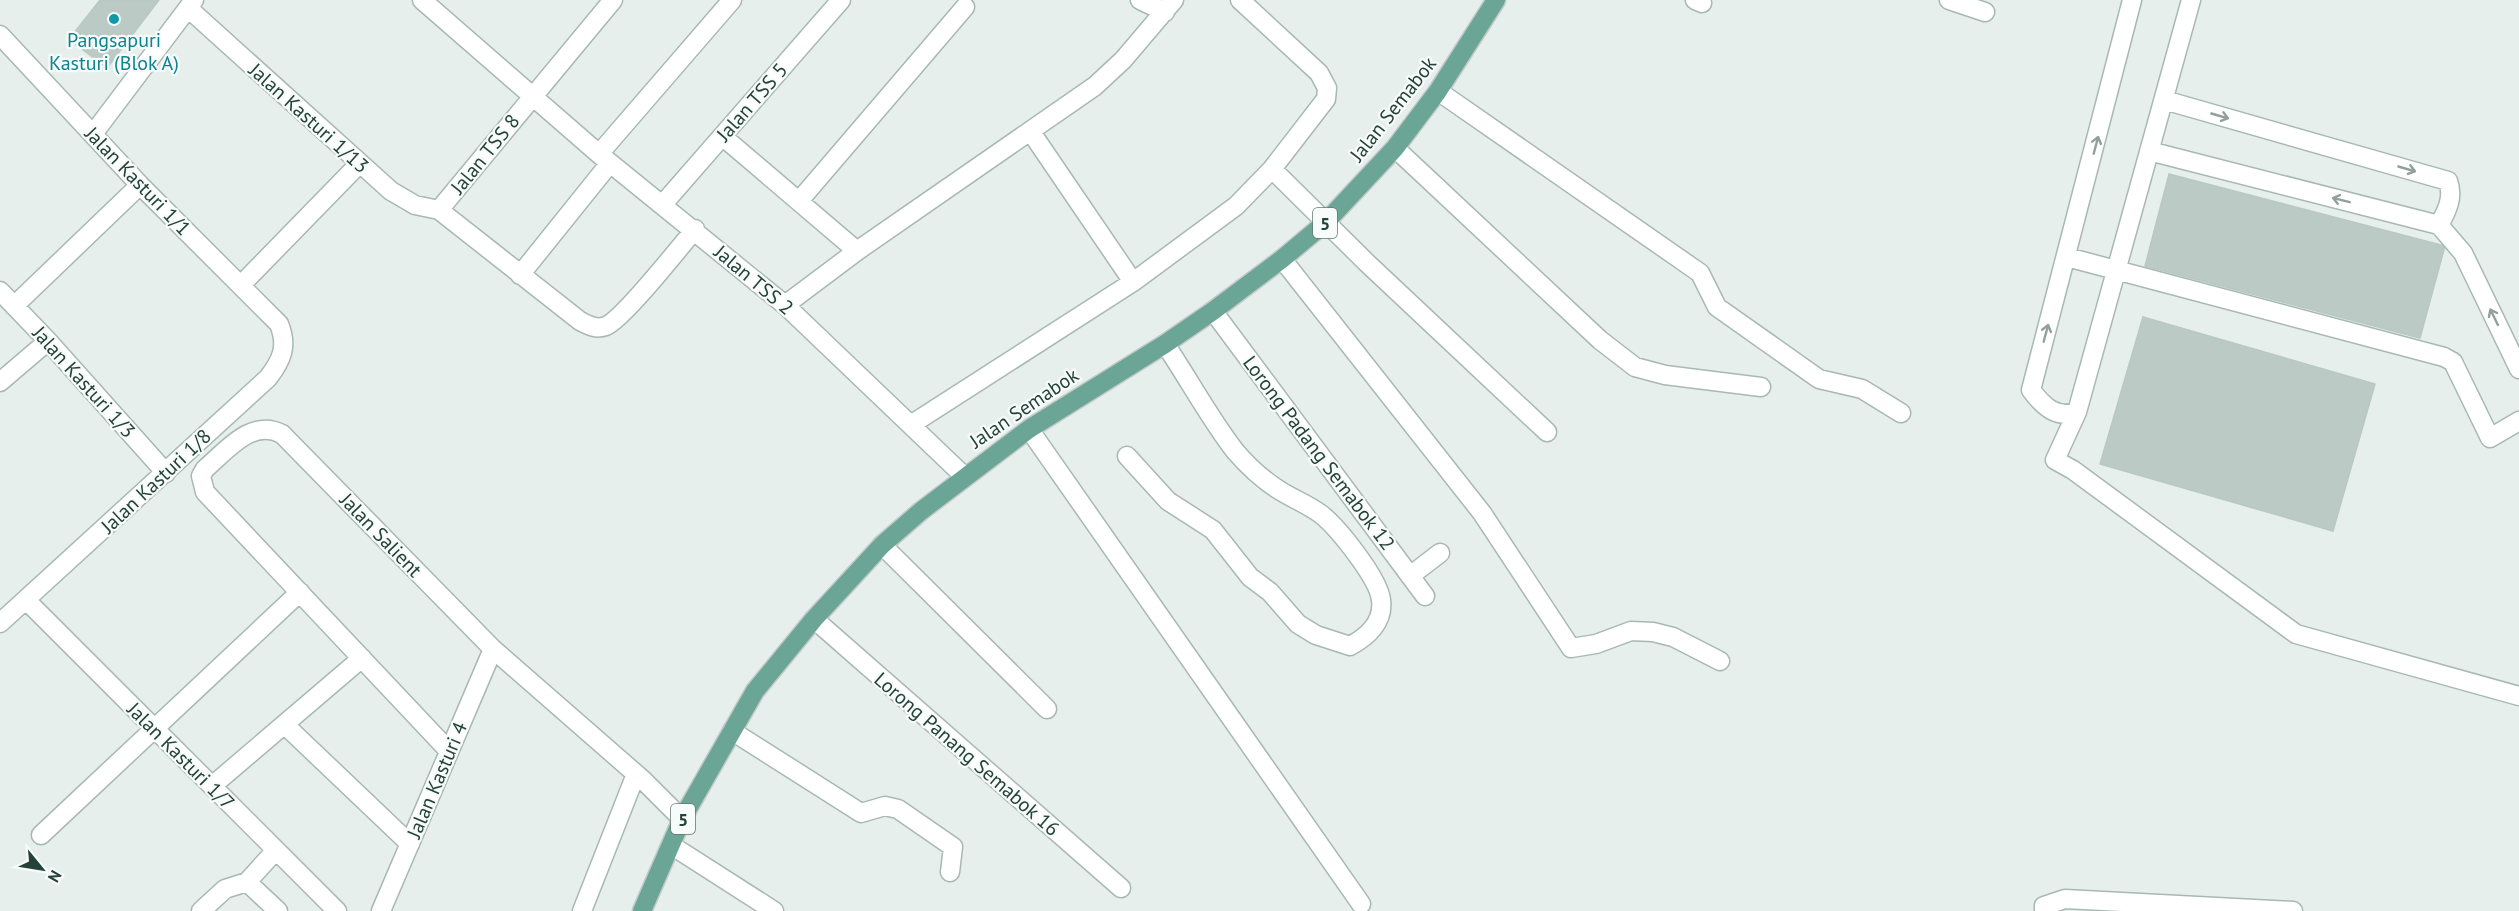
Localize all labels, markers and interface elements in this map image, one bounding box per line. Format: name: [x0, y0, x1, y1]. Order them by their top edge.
marker: Pangsapuri Kasturi (Blok A): [107, 12, 121, 26]
place label: Pangsapuri Kasturi (Blok A): [49, 27, 179, 76]
street label: Jalan Semabok: [1343, 51, 1442, 167]
street label: Jalan Kasturi 1/13: [243, 57, 374, 179]
street label: Jalan TSS 5: [710, 57, 793, 147]
street label: Jalan TSS 8: [444, 109, 525, 200]
one-way arrow: [2210, 111, 2229, 122]
street label: Jalan Kasturi 1/1: [79, 120, 197, 241]
one-way arrow: [2091, 135, 2103, 154]
one-way arrow: [2397, 164, 2416, 175]
one-way arrow: [2332, 193, 2351, 205]
road number: 5: [1313, 208, 1337, 238]
street label: Jalan TSS 2: [708, 239, 799, 321]
one-way arrow: [2487, 308, 2499, 326]
street label: Jalan Kasturi 1/3: [26, 320, 141, 443]
one-way arrow: [2041, 324, 2053, 343]
street label: Lorong Padang Semabok 12: [1237, 350, 1401, 556]
street label: Jalan Semabok: [964, 362, 1084, 455]
street label: Jalan Kasturi 1/8: [95, 423, 217, 540]
street label: Jalan Salient: [334, 487, 428, 583]
street label: Lorong Panang Semabok 16: [869, 666, 1065, 842]
street label: Jalan Kasturi 1/7: [121, 696, 240, 815]
street label: Jalan Kasturi 4: [400, 718, 473, 843]
road number: 5: [671, 804, 695, 834]
north arrow: [12, 839, 72, 899]
text: N: [44, 867, 66, 886]

